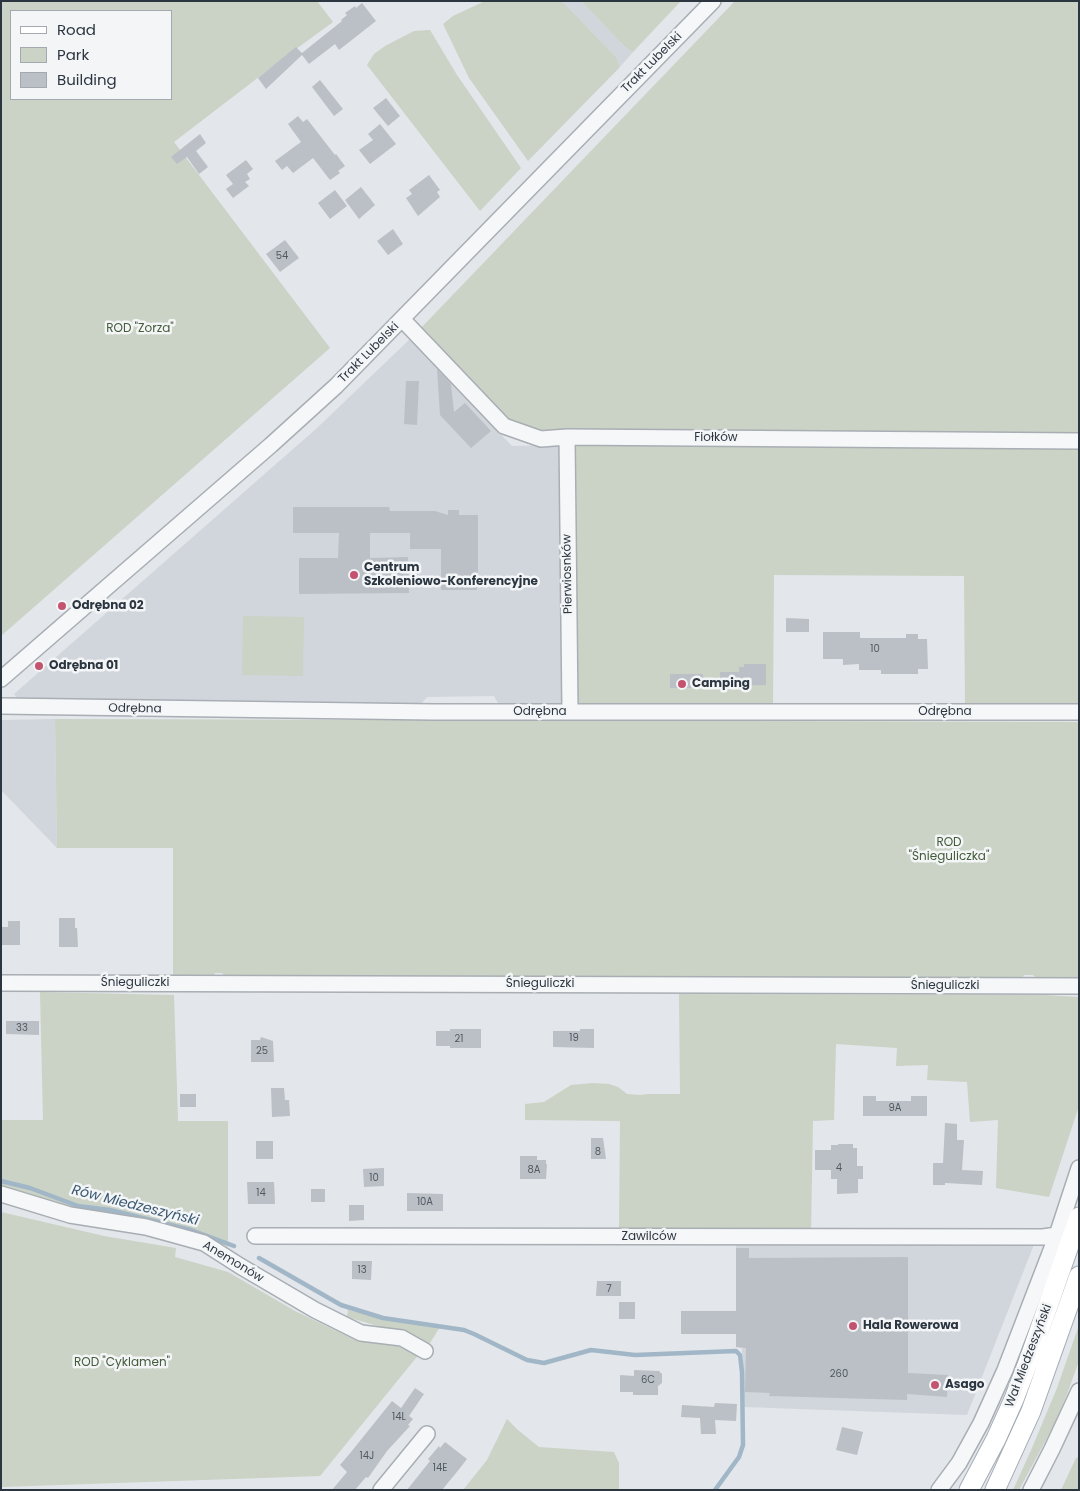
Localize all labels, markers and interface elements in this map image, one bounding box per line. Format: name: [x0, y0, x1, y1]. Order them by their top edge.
legend: [10, 10, 172, 100]
text: Road: [57, 19, 96, 40]
street label: Trakt Lubelski: [619, 30, 685, 96]
text: Park: [57, 44, 89, 65]
text: Building: [57, 69, 117, 90]
house number: 54: [276, 250, 288, 262]
street label: Trakt Lubelski: [336, 320, 402, 386]
park label: ROD "Zorza": [106, 322, 174, 336]
street label: Fiołków: [694, 431, 738, 445]
street label: Pierwiosnków: [560, 534, 576, 614]
place label: Centrum Szkoleniowo-Konferencyjne: [364, 561, 538, 589]
marker: Centrum Szkoleniowo-Konferencyjne: [348, 569, 360, 581]
place label: Odrębna 02: [72, 599, 144, 613]
marker: Odrębna 02: [56, 600, 68, 612]
house number: 10: [870, 643, 880, 655]
place label: Odrębna 01: [49, 659, 118, 673]
marker: Odrębna 01: [33, 660, 45, 672]
place label: Camping: [692, 677, 750, 691]
marker: Camping: [676, 678, 688, 690]
street label: Odrębna: [108, 701, 162, 717]
street label: Odrębna: [513, 705, 567, 719]
street label: Odrębna: [918, 705, 972, 719]
park label: ROD "Śnieguliczka": [909, 836, 989, 864]
street label: Śnieguliczki: [101, 976, 169, 990]
street label: Śnieguliczki: [506, 977, 574, 991]
street label: Śnieguliczki: [911, 979, 979, 993]
house number: 33: [16, 1022, 28, 1034]
house number: 19: [569, 1032, 579, 1044]
house number: 21: [455, 1033, 463, 1045]
house number: 25: [256, 1045, 268, 1057]
house number: 9A: [888, 1102, 902, 1114]
house number: 8: [595, 1146, 601, 1158]
house number: 4: [836, 1162, 842, 1174]
house number: 8A: [527, 1164, 541, 1176]
house number: 10: [369, 1172, 379, 1184]
water label: Rów Miedzeszyński: [70, 1182, 200, 1230]
house number: 14: [256, 1187, 266, 1199]
house number: 10A: [417, 1196, 433, 1208]
street label: Zawilców: [621, 1230, 677, 1244]
street label: Anemonów: [200, 1238, 266, 1286]
house number: 13: [357, 1264, 367, 1276]
house number: 7: [606, 1283, 612, 1295]
street label: Wał Miedzeszyński: [1003, 1302, 1055, 1410]
place label: Hala Rowerowa: [863, 1319, 959, 1333]
marker: Hala Rowerowa: [847, 1320, 859, 1332]
park label: ROD "Cyklamen": [74, 1356, 170, 1370]
house number: 260: [830, 1368, 848, 1380]
house number: 6C: [641, 1374, 655, 1386]
place label: Asago: [945, 1378, 984, 1392]
marker: Asago: [929, 1379, 941, 1391]
house number: 14L: [392, 1411, 406, 1423]
house number: 14J: [360, 1450, 374, 1462]
house number: 14E: [433, 1462, 447, 1474]

